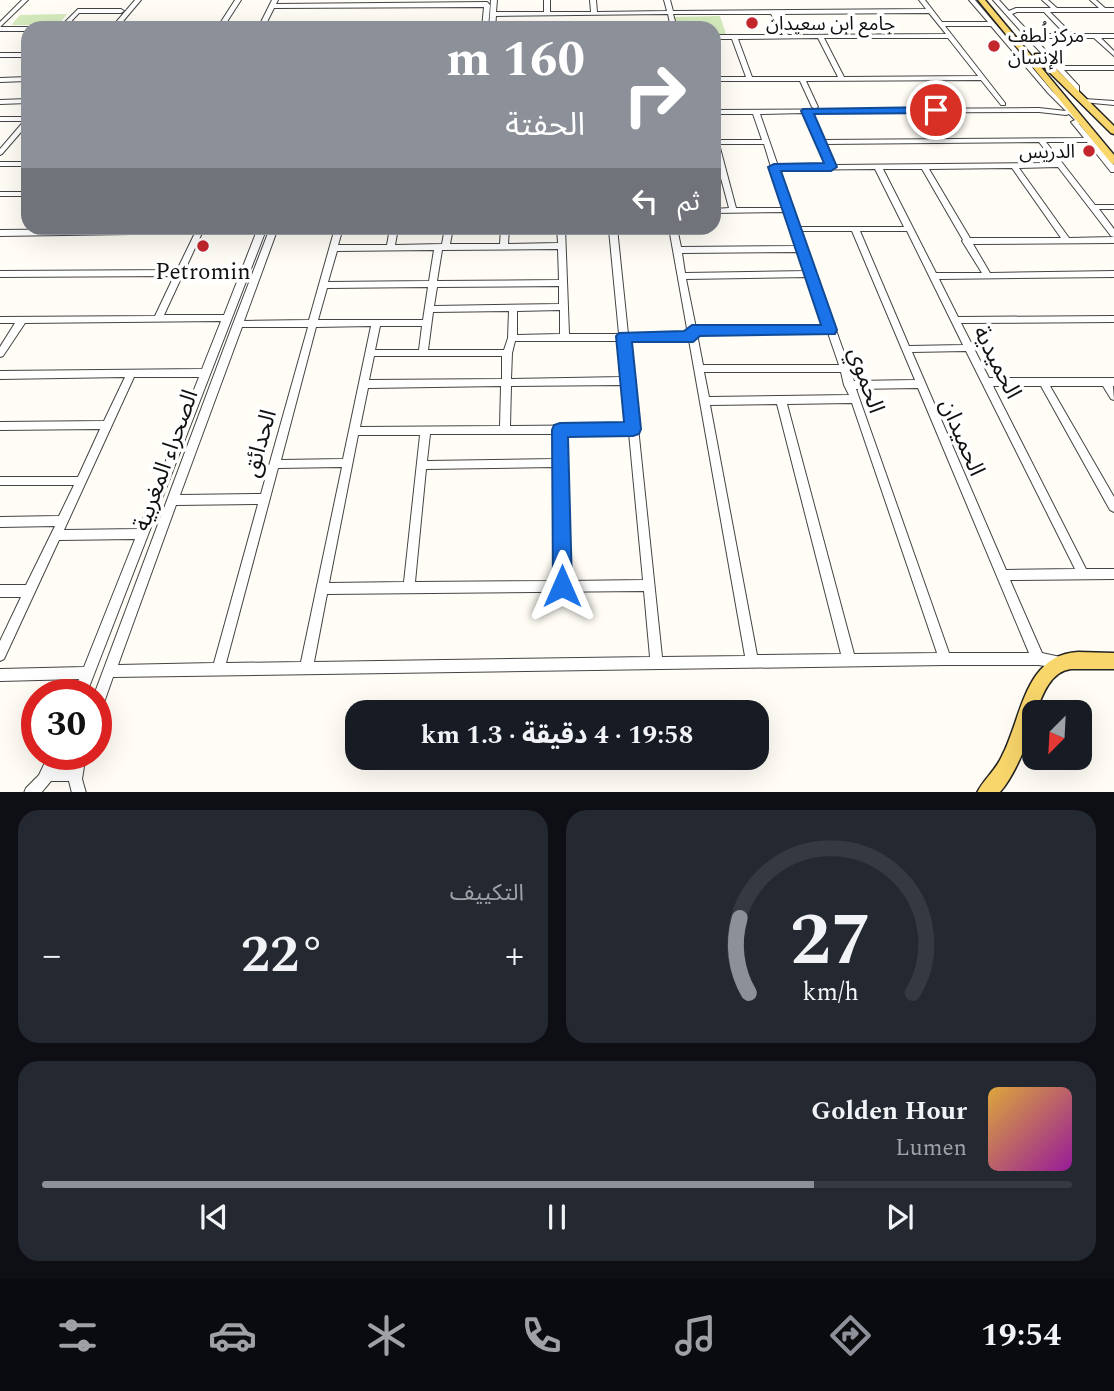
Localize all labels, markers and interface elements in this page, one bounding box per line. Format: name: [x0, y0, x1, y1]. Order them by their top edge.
place label: جامع ابن سعيدان: [766, 10, 895, 39]
marker: جامع ابن سعيدان: [744, 15, 760, 31]
place label: مركز لُطف الإنسان: [1008, 21, 1084, 73]
text: 160 m: [446, 23, 585, 98]
marker: مركز لُطف الإنسان: [986, 38, 1002, 54]
icon: right: [609, 49, 700, 140]
pin: [906, 80, 966, 140]
icon: arrive: [917, 91, 955, 129]
text: الحفتة: [505, 101, 585, 150]
place label: الدريس: [1019, 138, 1075, 167]
marker: الدريس: [1081, 143, 1097, 159]
icon: left: [626, 182, 664, 220]
text: ثم: [678, 182, 700, 222]
marker: Petromin: [195, 238, 211, 254]
place label: Petromin: [155, 255, 251, 290]
street label: الحميدية: [963, 320, 1030, 406]
street label: الحموي: [838, 343, 893, 418]
street label: الصحراء المغربية: [125, 385, 208, 536]
street label: الحميدان: [930, 393, 994, 482]
street label: الحدائق: [234, 406, 287, 481]
position arrow: [525, 549, 599, 623]
speed limit sign: 30: [21, 679, 112, 770]
north arrow: [1022, 700, 1092, 770]
map controls: [1022, 700, 1092, 770]
text: 19:58 · 4 دقيقة · 1.3 km: [421, 715, 693, 755]
text: التكييف: [450, 876, 524, 911]
text: 27: [790, 886, 872, 997]
text: 22°: [241, 916, 325, 995]
text: −: [42, 927, 61, 985]
text: +: [505, 927, 524, 985]
text: km/h: [803, 973, 859, 1011]
text: Golden Hour: [811, 1091, 967, 1131]
text: Lumen: [895, 1131, 967, 1166]
icon: previous: [195, 1198, 233, 1236]
icon: pause: [538, 1198, 576, 1236]
icon: next: [881, 1198, 919, 1236]
icon: filters: [53, 1311, 102, 1360]
icon: car: [208, 1311, 257, 1360]
icon: climate: [362, 1311, 411, 1360]
icon: phone: [517, 1311, 566, 1360]
icon: music: [671, 1311, 720, 1360]
icon: directions: [826, 1311, 875, 1360]
text: 19:54: [981, 1311, 1061, 1360]

